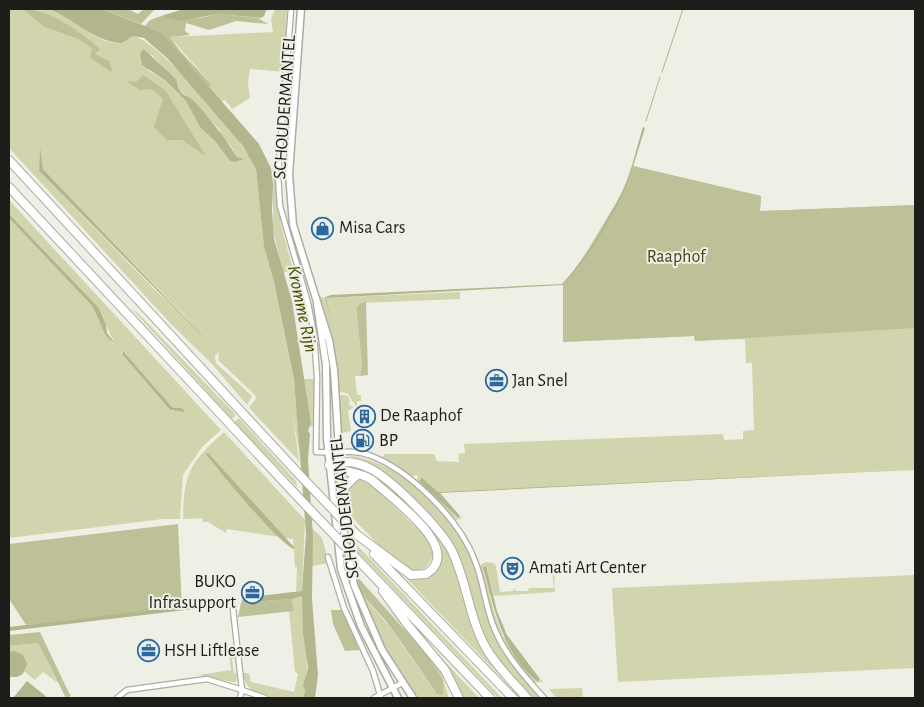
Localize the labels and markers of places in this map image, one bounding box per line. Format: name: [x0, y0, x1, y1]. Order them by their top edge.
shop icon: Misa Cars: [311, 216, 335, 240]
place label: Misa Cars: [339, 219, 405, 237]
office icon: Jan Snel: [484, 369, 508, 393]
place label: Jan Snel: [512, 372, 568, 390]
building icon: De Raaphof: [352, 404, 376, 428]
place label: De Raaphof: [380, 407, 463, 425]
fuel station icon: BP: [351, 429, 375, 453]
place label: BP: [379, 432, 398, 450]
theatre icon: Amati Art Center: [501, 556, 525, 580]
place label: Amati Art Center: [529, 559, 646, 577]
place label: BUKO Infrasupport: [148, 573, 236, 612]
office icon: BUKO Infrasupport: [240, 580, 264, 604]
office icon: HSH Liftlease: [136, 639, 160, 663]
place label: HSH Liftlease: [164, 642, 259, 660]

